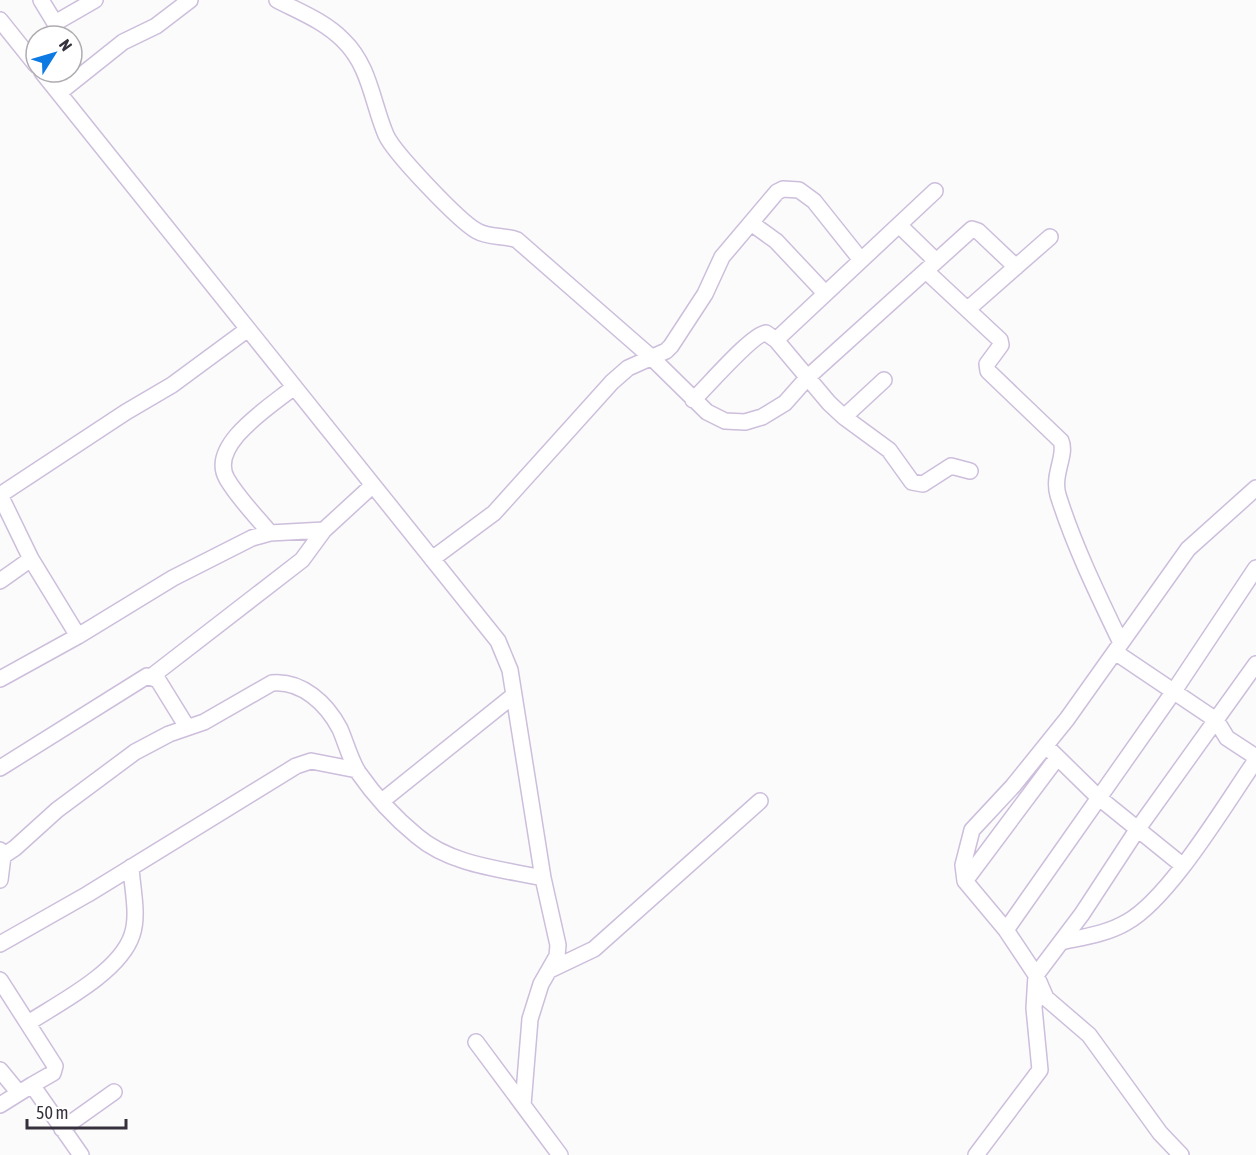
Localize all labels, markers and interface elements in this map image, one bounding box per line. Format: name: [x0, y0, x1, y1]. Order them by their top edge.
north arrow: [24, 24, 84, 84]
text: N: [56, 36, 76, 54]
scale bar: [27, 1092, 126, 1130]
text: 50 m: [36, 1102, 68, 1123]

